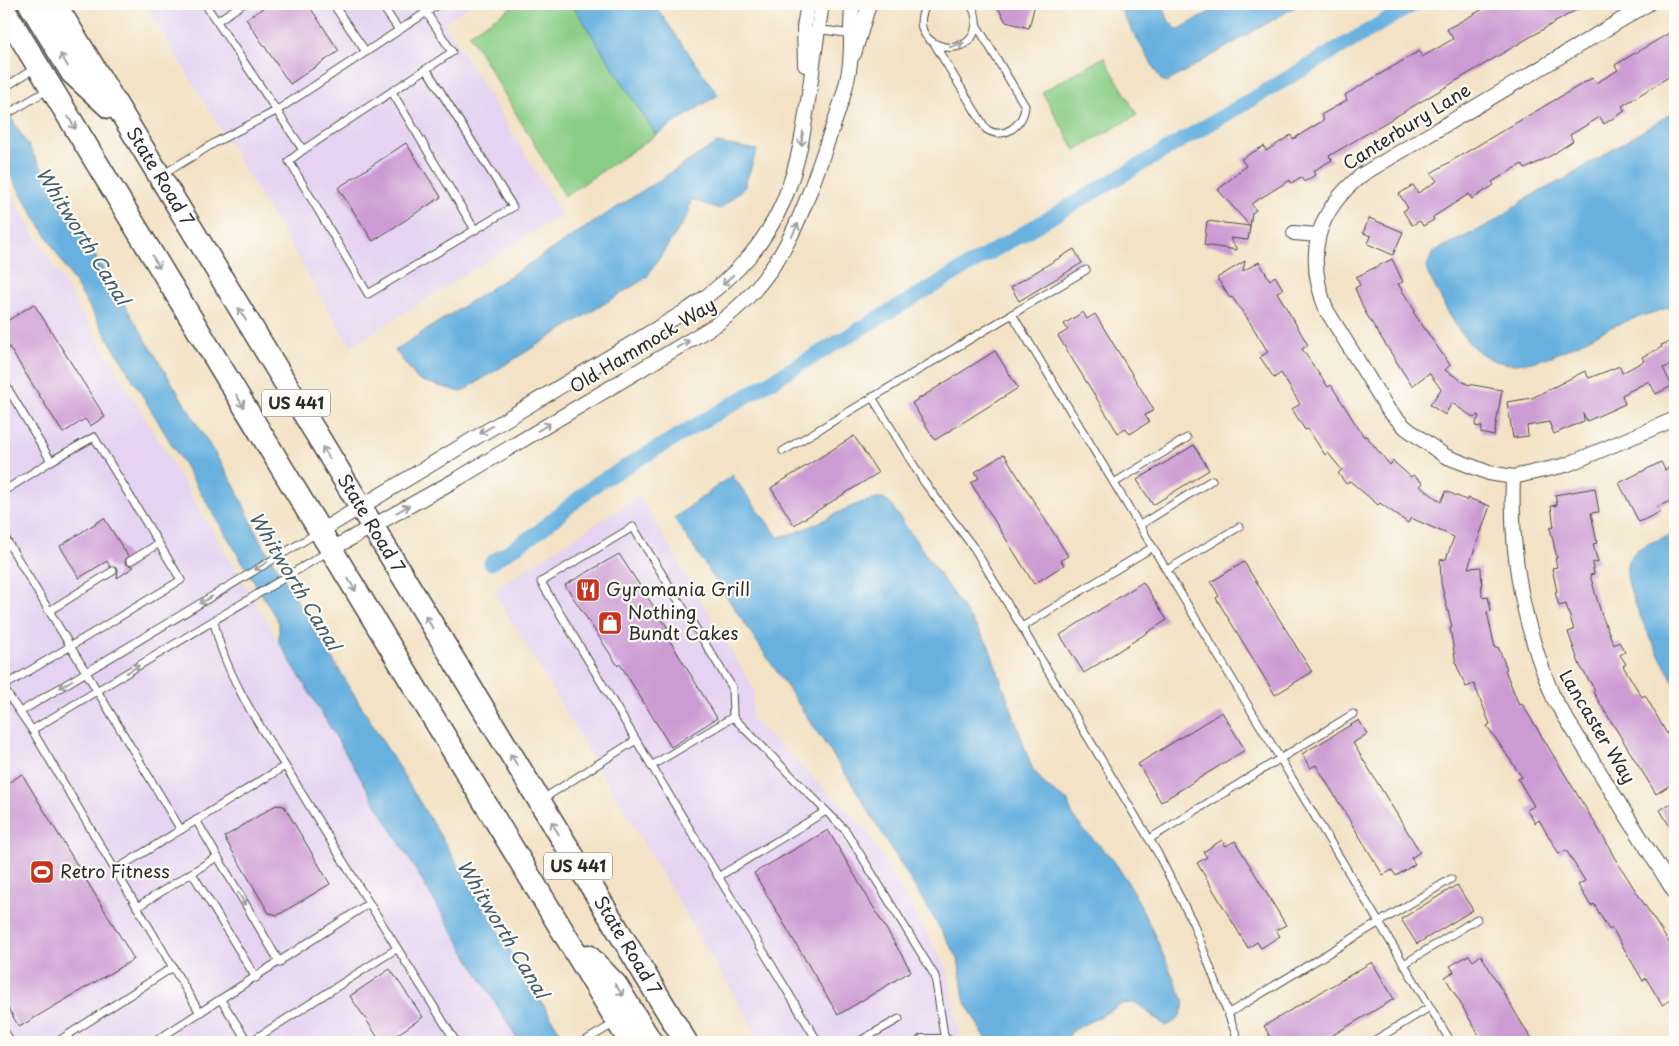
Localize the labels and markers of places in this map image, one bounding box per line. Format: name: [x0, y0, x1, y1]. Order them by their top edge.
place label: Gyromania Grill: [606, 575, 750, 602]
restaurant icon: Gyromania Grill: [575, 577, 601, 603]
place label: Nothing Bundt Cakes: [628, 598, 738, 646]
shop icon: Nothing Bundt Cakes: [597, 610, 623, 636]
place label: Retro Fitness: [60, 857, 170, 884]
sports icon: Retro Fitness: [29, 859, 55, 885]

